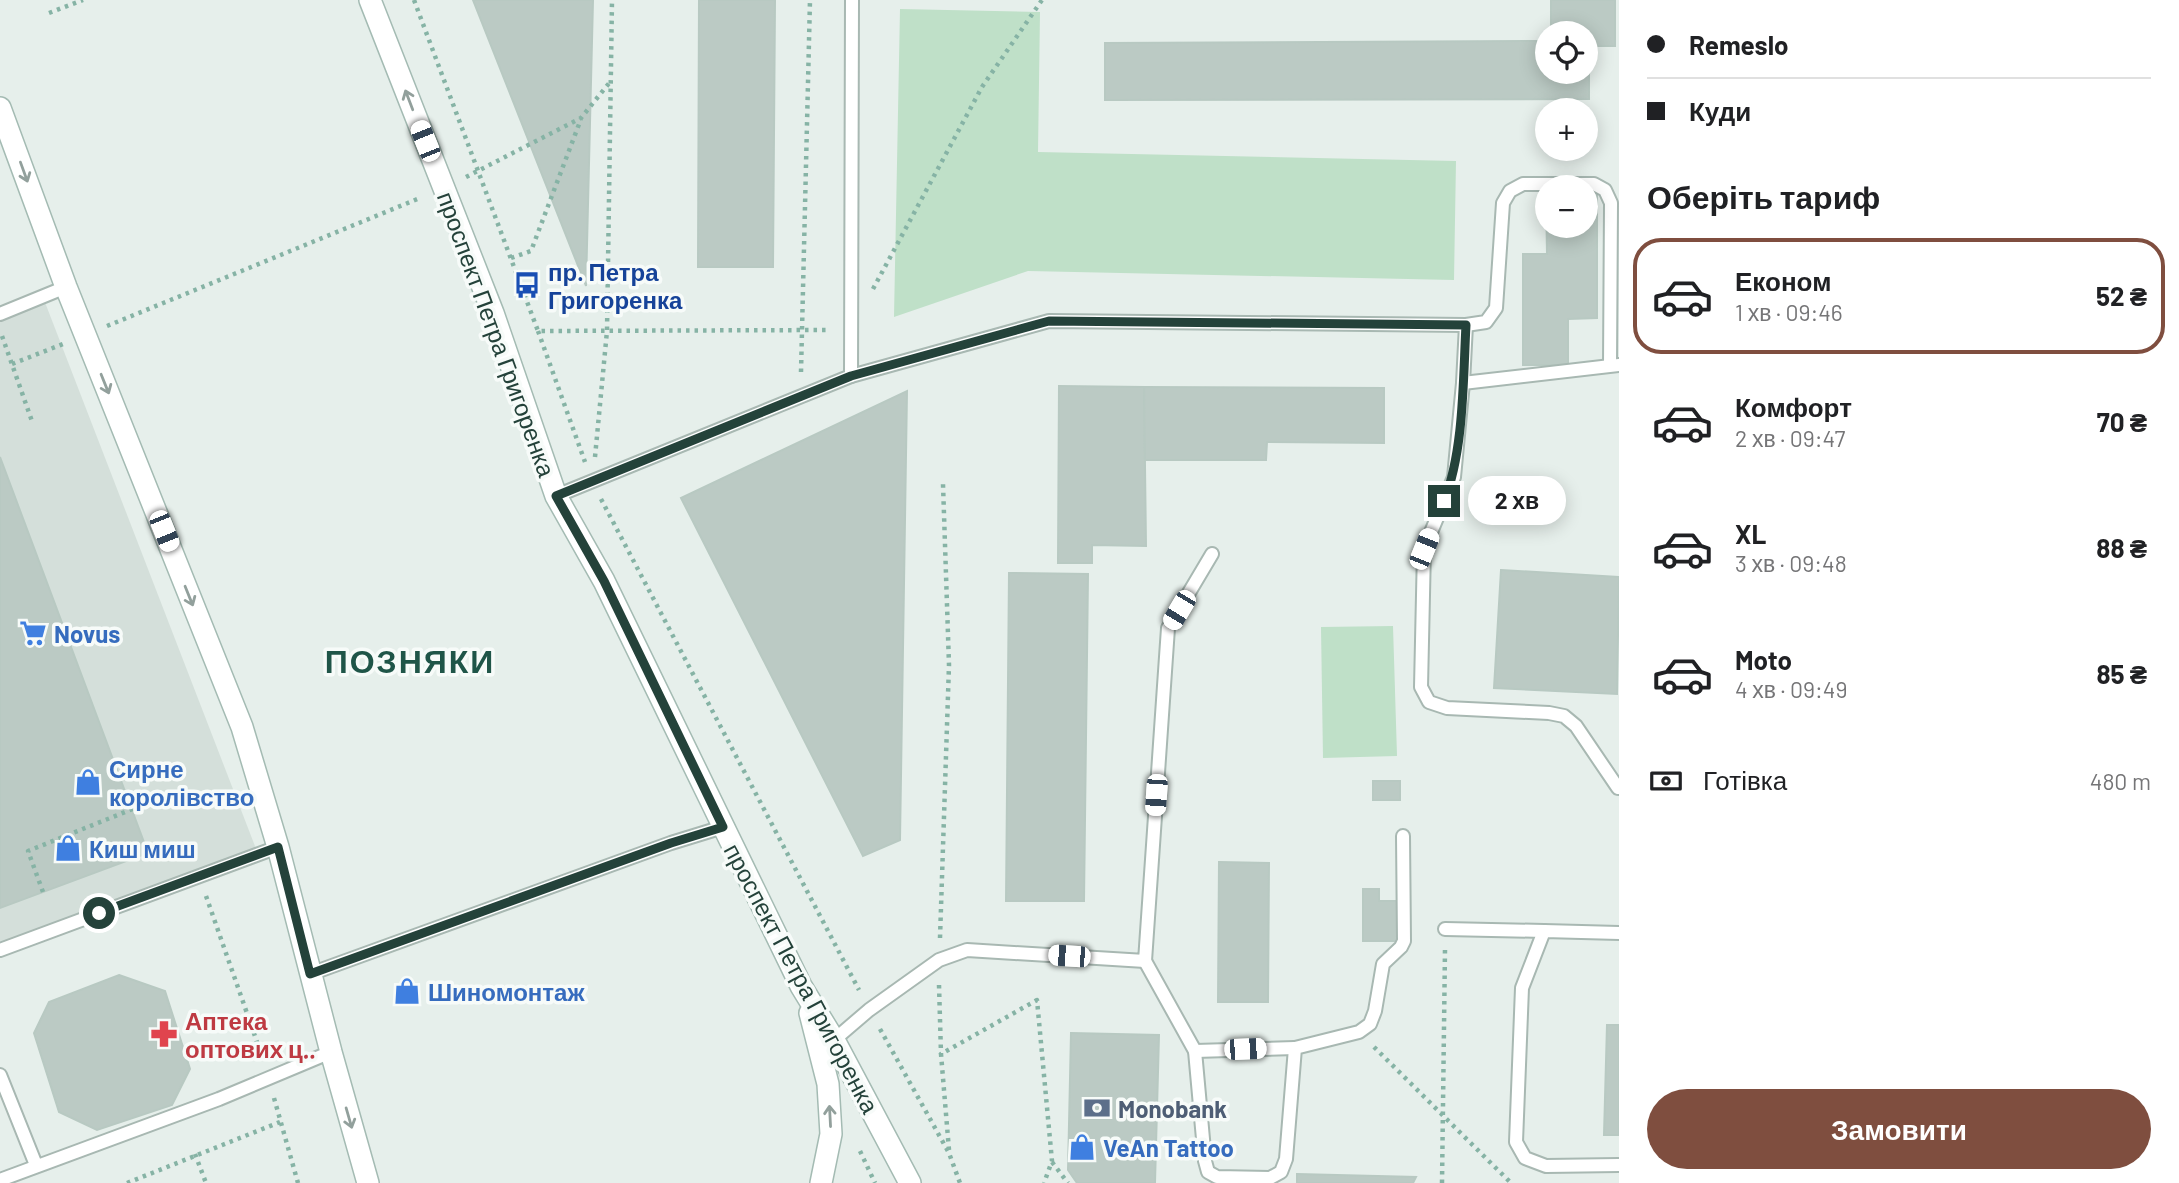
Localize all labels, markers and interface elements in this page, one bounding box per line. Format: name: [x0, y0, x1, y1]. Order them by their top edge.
map controls: [1535, 21, 1598, 238]
button: locate: [1535, 21, 1598, 84]
text: Remeslo: [1689, 29, 1789, 60]
one-way arrow: [402, 90, 415, 112]
text: Куди: [1689, 95, 1751, 126]
button: +: [1535, 98, 1598, 161]
car: [408, 118, 443, 164]
one-way arrow: [19, 161, 31, 183]
button: −: [1535, 175, 1598, 238]
text: Оберіть тариф: [1647, 177, 1880, 215]
street label: проспект Петра Григоренка: [432, 188, 562, 481]
place label: пр. Петра Григоренка: [548, 257, 683, 314]
icon: car: [1651, 265, 1714, 328]
text: Економ: [1735, 265, 1831, 296]
bus stop icon: пр. Петра Григоренка: [512, 270, 542, 300]
text: 52 ₴: [2096, 280, 2147, 311]
text: 1 хв · 09:46: [1735, 298, 1843, 326]
one-way arrow: [100, 373, 113, 395]
icon: car: [1651, 391, 1714, 454]
text: Комфорт: [1735, 391, 1852, 422]
text: 70 ₴: [2097, 406, 2147, 437]
text: 2 хв · 09:47: [1735, 424, 1845, 452]
callout: 2 хв: [1468, 476, 1566, 526]
route end: [1428, 485, 1460, 517]
text: 2 хв: [1495, 486, 1539, 514]
car: [147, 508, 182, 554]
icon: car: [1651, 517, 1714, 580]
text: XL: [1735, 518, 1766, 549]
car: [1407, 526, 1442, 572]
text: 88 ₴: [2096, 532, 2147, 563]
text: 3 хв · 09:48: [1735, 549, 1847, 577]
one-way arrow: [184, 584, 197, 606]
car: [1160, 587, 1199, 633]
supermarket icon: Novus: [18, 618, 48, 648]
place label: Novus: [54, 619, 120, 648]
district label: ПОЗНЯКИ: [325, 641, 495, 679]
icon: car: [1651, 643, 1714, 706]
text: Moto: [1735, 644, 1792, 675]
text: 85 ₴: [2096, 658, 2147, 689]
text: 4 хв · 09:49: [1735, 675, 1847, 703]
place label: Сирне королівство: [109, 754, 254, 811]
icon: cash: [1647, 762, 1685, 800]
text: Готівка: [1703, 764, 1787, 795]
shop icon: Сирне королівство: [73, 767, 103, 797]
text: 480 m: [2090, 767, 2151, 795]
car: [1145, 773, 1168, 817]
shop icon: Киш миш: [53, 833, 83, 863]
place label: Киш миш: [89, 834, 196, 863]
street label: проспект Петра Григоренка: [718, 838, 886, 1118]
route start: [83, 897, 115, 929]
car: [1048, 944, 1091, 968]
shop icon: Шиномонтаж: [392, 976, 422, 1006]
place label: Шиномонтаж: [428, 977, 585, 1006]
place label: Аптека оптових ц‥: [185, 1006, 316, 1063]
pharmacy icon: Аптека оптових ц‥: [149, 1019, 179, 1049]
car: [1224, 1038, 1267, 1060]
button: Замовити: [1647, 1089, 2151, 1169]
bank icon: Monobank: [1082, 1093, 1112, 1123]
place label: Monobank: [1118, 1094, 1227, 1123]
one-way arrow: [823, 1105, 836, 1128]
one-way arrow: [344, 1106, 357, 1128]
shop icon: VeAn Tattoo: [1067, 1132, 1097, 1162]
place label: VeAn Tattoo: [1103, 1133, 1234, 1162]

